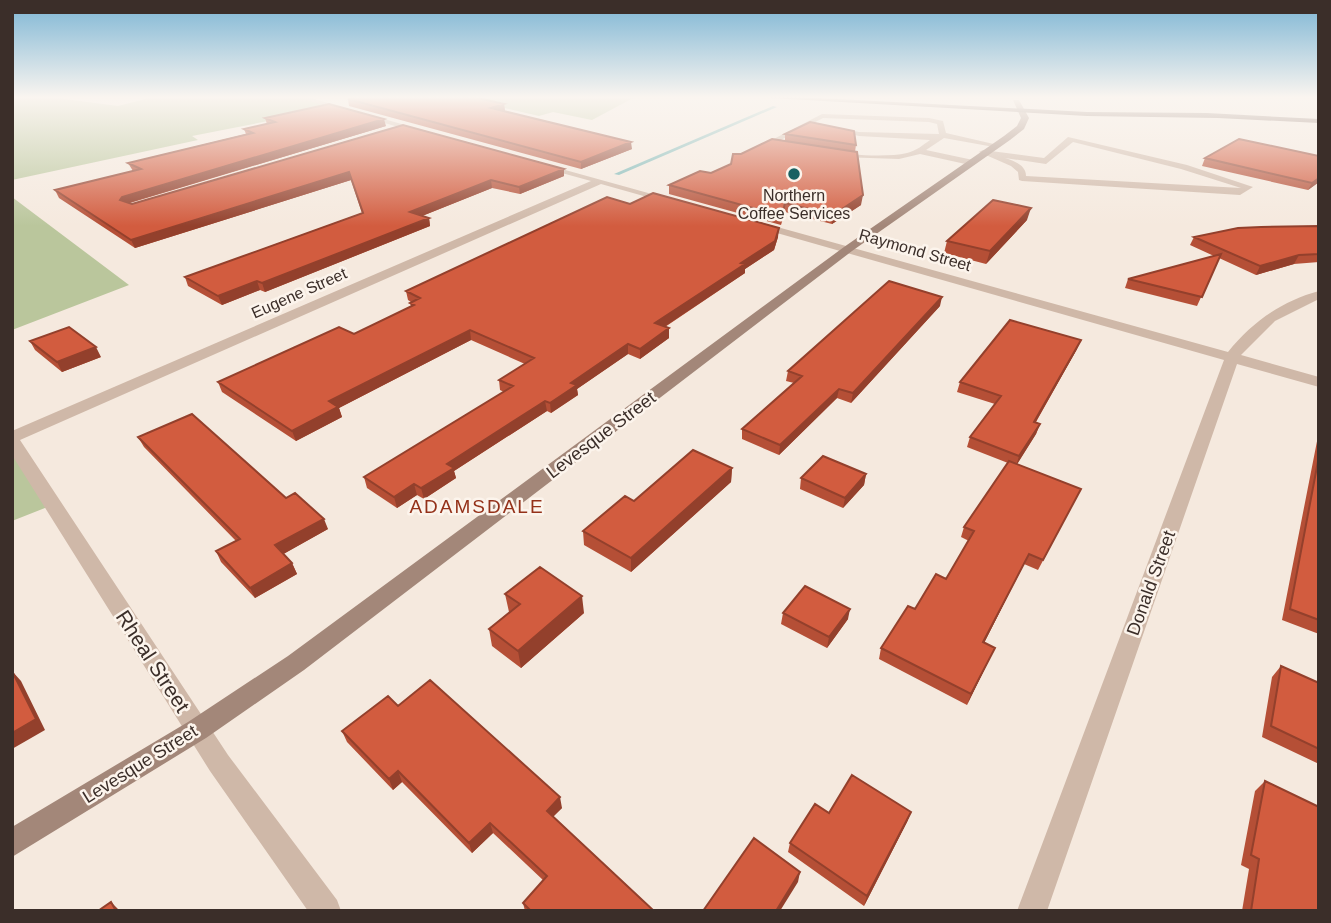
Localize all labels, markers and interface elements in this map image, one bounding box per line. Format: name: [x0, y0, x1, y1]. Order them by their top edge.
marker: Northern Coffee Services: [786, 166, 802, 182]
place label: Northern Coffee Services: [738, 187, 850, 222]
street label: Raymond Street: [857, 226, 973, 274]
street label: Eugene Street: [249, 264, 350, 322]
street label: Levesque Street: [543, 388, 659, 482]
district label: ADAMSDALE: [409, 496, 545, 517]
street label: Donald Street: [1123, 528, 1179, 638]
street label: Rheal Street: [112, 606, 195, 716]
street label: Levesque Street: [79, 721, 201, 807]

